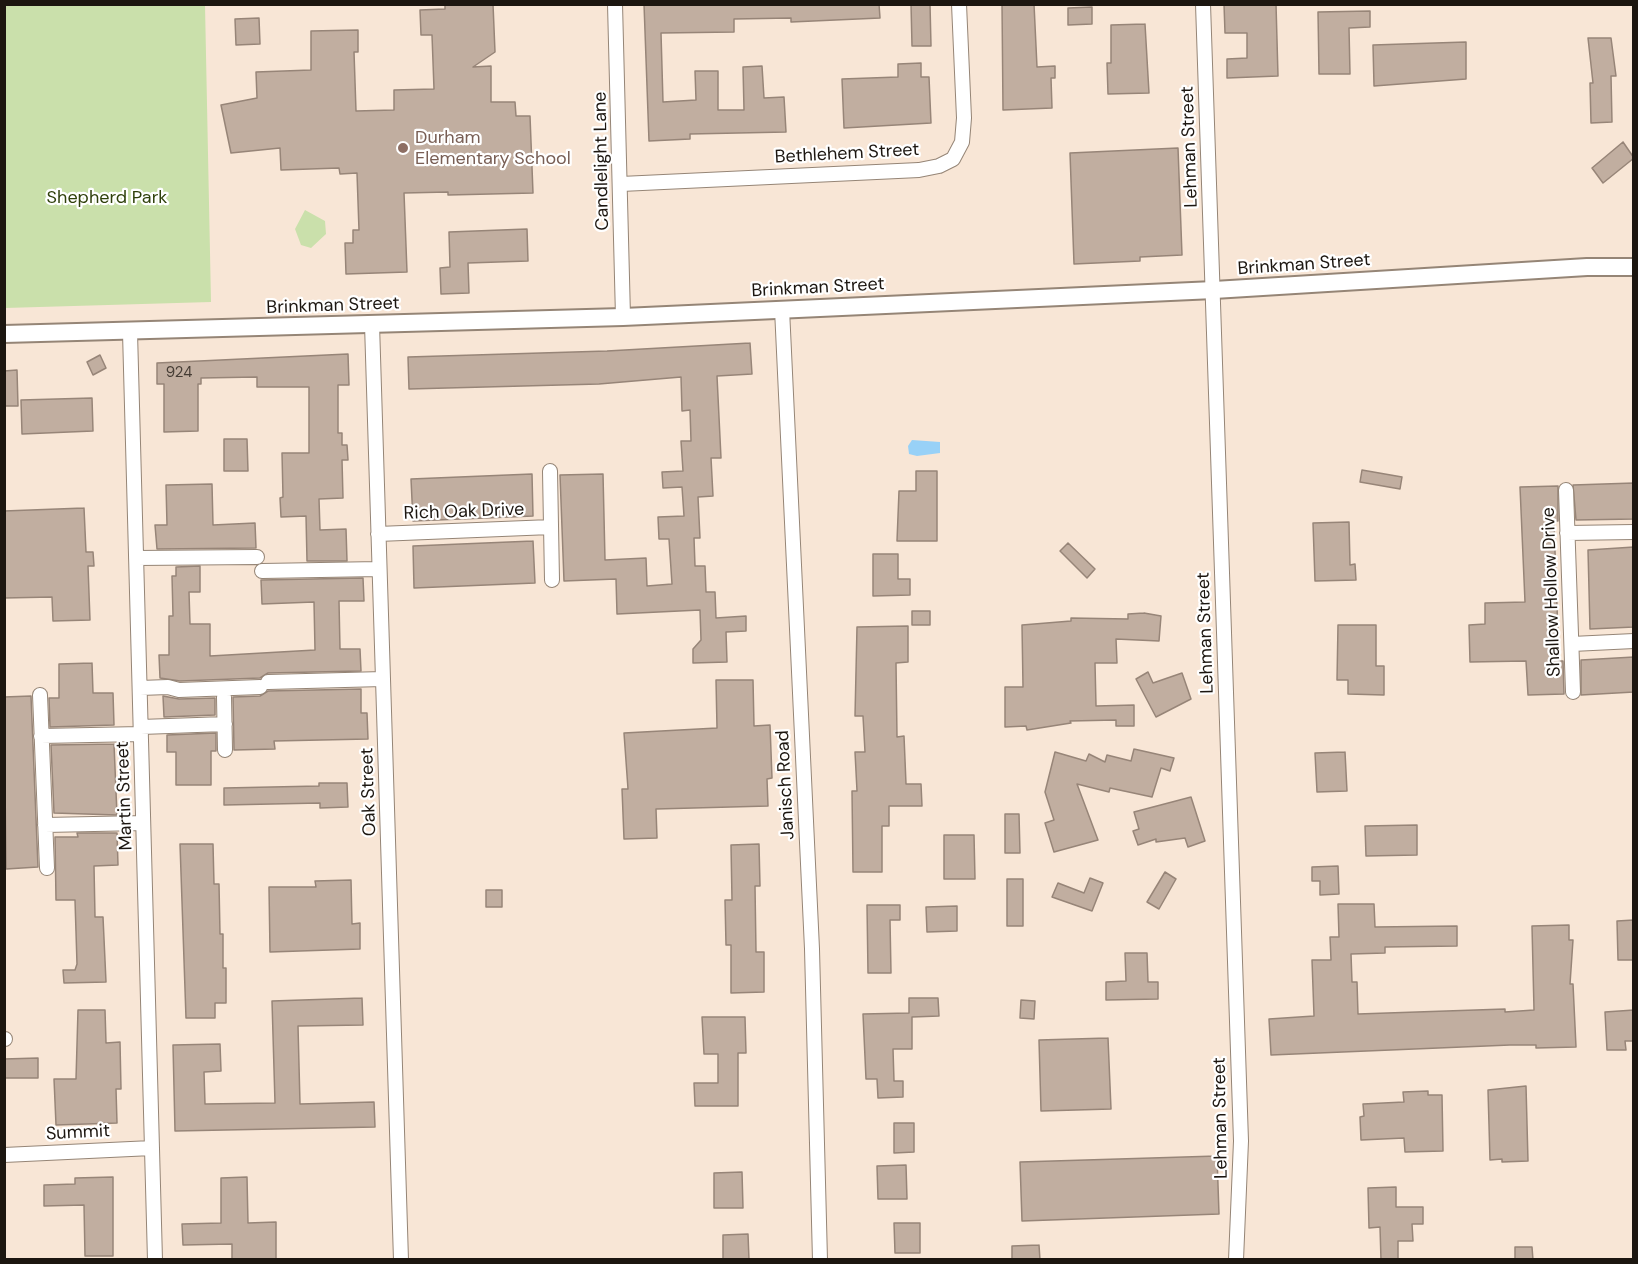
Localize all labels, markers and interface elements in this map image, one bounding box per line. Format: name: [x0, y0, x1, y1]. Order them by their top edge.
street label: Lehman Street: [1177, 86, 1203, 208]
street label: Candlelight Lane: [590, 91, 614, 231]
place label: Durham Elementary School: [415, 127, 571, 170]
street label: Bethlehem Street: [774, 139, 920, 169]
marker: Durham Elementary School: [396, 141, 410, 155]
park label: Shepherd Park: [47, 187, 167, 209]
street label: Brinkman Street: [1237, 250, 1371, 280]
street label: Brinkman Street: [751, 274, 885, 302]
street label: Brinkman Street: [266, 293, 400, 319]
house number: 924: [166, 364, 192, 382]
street label: Rich Oak Drive: [403, 499, 525, 525]
street label: Shallow Hollow Drive: [1538, 507, 1566, 677]
street label: Lehman Street: [1193, 572, 1219, 694]
street label: Janisch Road: [772, 730, 800, 840]
street label: Martin Street: [112, 741, 138, 851]
street label: Oak Street: [357, 747, 381, 837]
street label: Lehman Street: [1209, 1057, 1233, 1179]
street label: Summit: [45, 1121, 111, 1145]

